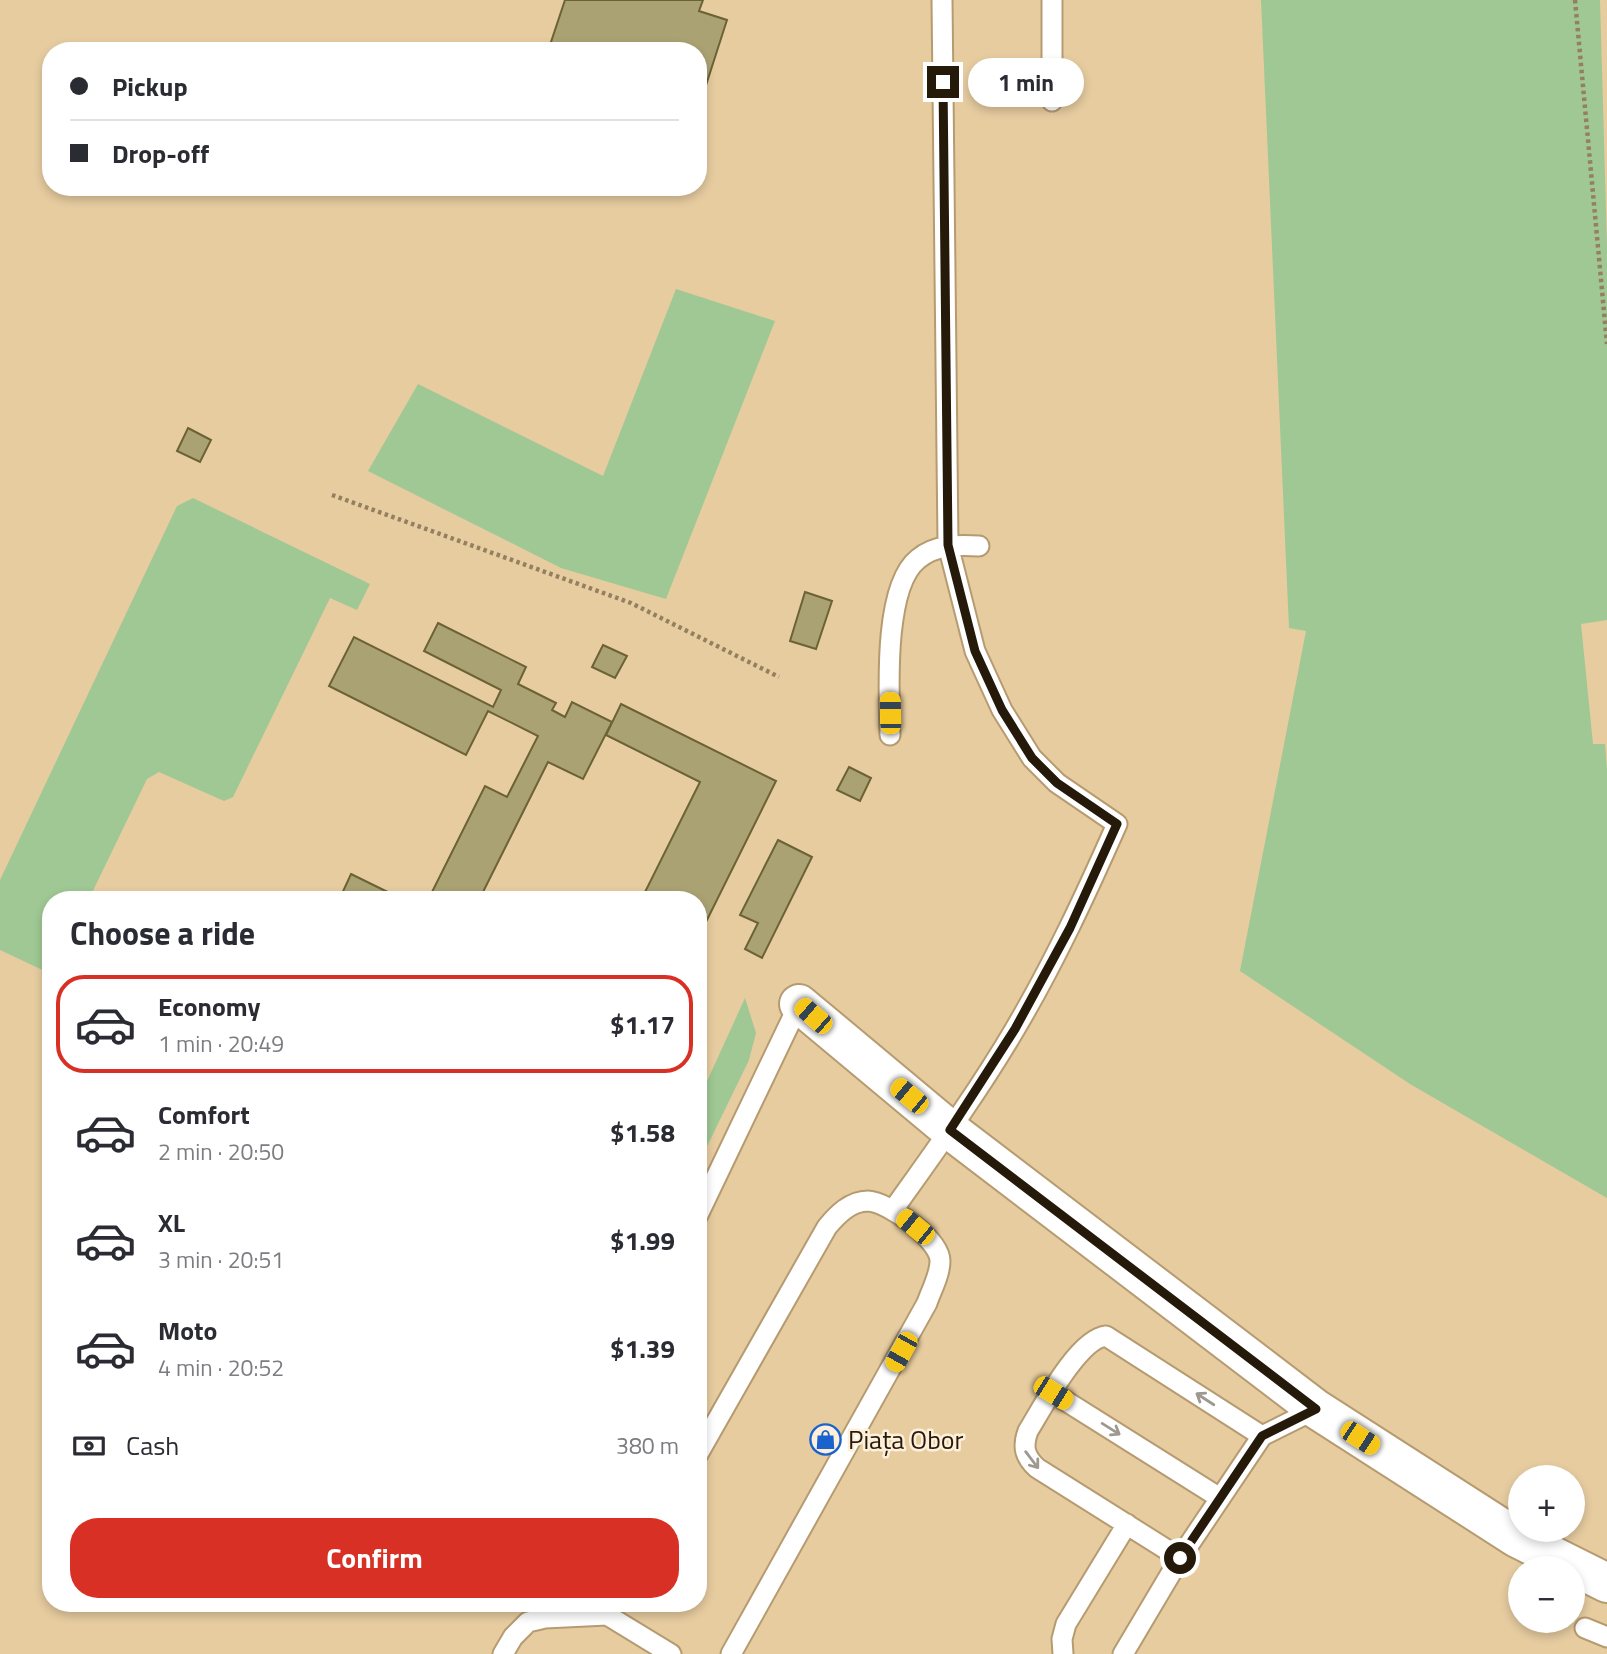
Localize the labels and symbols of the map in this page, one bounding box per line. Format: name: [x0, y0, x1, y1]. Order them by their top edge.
callout: 1 min: [968, 57, 1083, 106]
route end: [927, 66, 959, 98]
car: [880, 692, 901, 734]
car: [791, 994, 836, 1038]
car: [887, 1074, 932, 1118]
car: [893, 1206, 938, 1248]
car: [882, 1329, 921, 1375]
car: [1030, 1373, 1077, 1413]
one-way arrow: [1195, 1391, 1215, 1405]
car: [1337, 1418, 1384, 1458]
place label: Piața Obor: [848, 1420, 964, 1459]
one-way arrow: [1100, 1422, 1120, 1436]
shop icon: Piața Obor: [808, 1423, 842, 1457]
one-way arrow: [1025, 1451, 1040, 1469]
route start: [1164, 1542, 1196, 1574]

